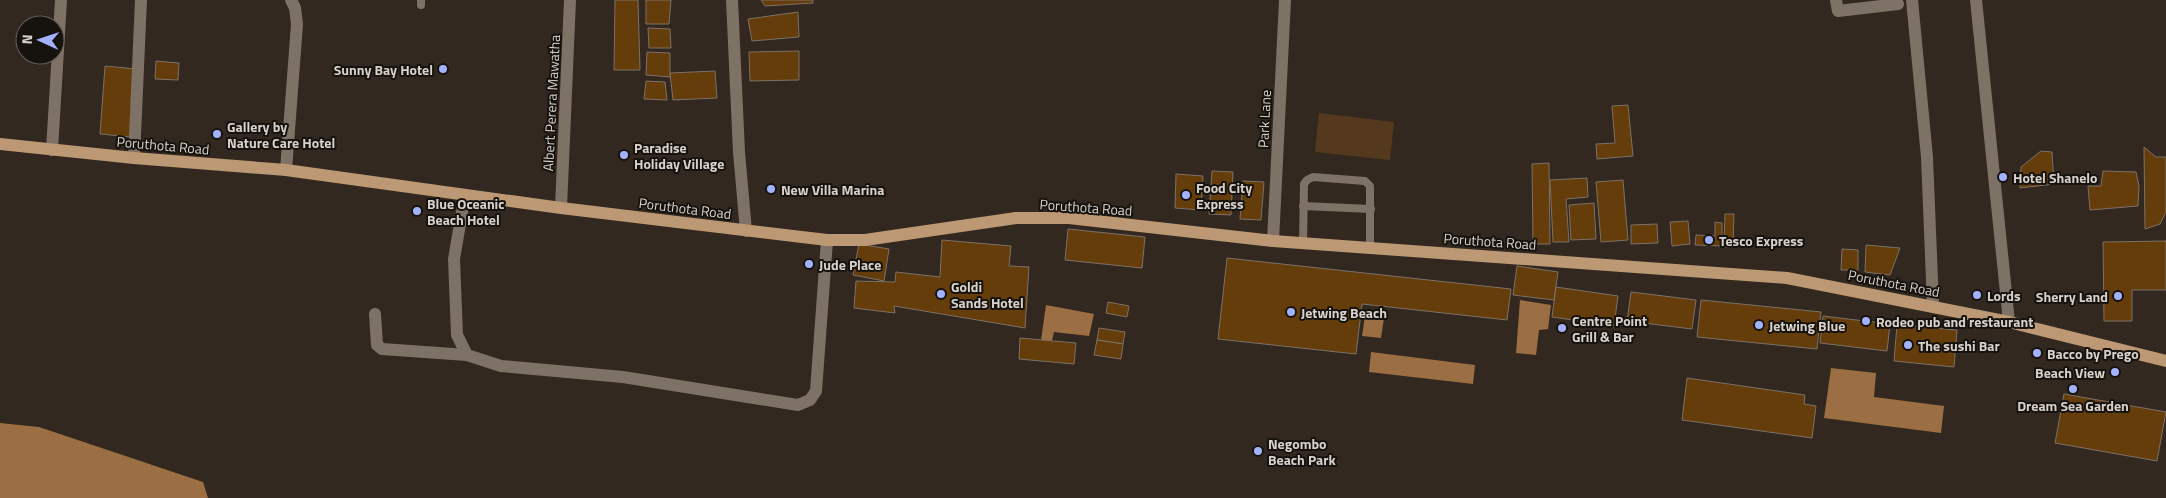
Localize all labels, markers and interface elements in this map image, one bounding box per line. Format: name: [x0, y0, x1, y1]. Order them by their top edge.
north arrow: [15, 15, 65, 65]
text: N: [16, 34, 37, 45]
street label: Albert Perera Mawatha: [537, 34, 565, 172]
place label: Sunny Bay Hotel: [334, 59, 433, 80]
marker: Sunny Bay Hotel: [437, 63, 449, 75]
street label: Park Lane: [1252, 89, 1276, 149]
place label: Gallery by Nature Care Hotel: [227, 116, 335, 153]
marker: Gallery by Nature Care Hotel: [211, 128, 223, 140]
street label: Poruthota Road: [116, 130, 210, 160]
place label: Paradise Holiday Village: [634, 137, 724, 174]
marker: Paradise Holiday Village: [618, 149, 630, 161]
place label: Hotel Shanelo: [2013, 167, 2098, 188]
marker: Hotel Shanelo: [1997, 171, 2009, 183]
place label: Food City Express: [1196, 177, 1252, 214]
place label: New Villa Marina: [781, 179, 884, 200]
marker: New Villa Marina: [765, 183, 777, 195]
marker: Food City Express: [1180, 189, 1192, 201]
street label: Poruthota Road: [638, 192, 732, 224]
place label: Blue Oceanic Beach Hotel: [427, 193, 504, 230]
street label: Poruthota Road: [1039, 193, 1133, 221]
marker: Blue Oceanic Beach Hotel: [411, 205, 423, 217]
street label: Poruthota Road: [1443, 227, 1537, 255]
place label: Tesco Express: [1719, 230, 1804, 251]
marker: Tesco Express: [1703, 234, 1715, 246]
place label: Jude Place: [819, 254, 881, 275]
marker: Jude Place: [803, 258, 815, 270]
street label: Poruthota Road: [1846, 264, 1942, 302]
place label: Goldi Sands Hotel: [951, 276, 1024, 313]
place label: Lords: [1987, 285, 2021, 306]
place label: Sherry Land: [2036, 286, 2108, 307]
marker: Goldi Sands Hotel: [935, 288, 947, 300]
marker: Lords: [1971, 289, 1983, 301]
marker: Sherry Land: [2112, 290, 2124, 302]
place label: Jetwing Beach: [1301, 302, 1387, 323]
marker: Jetwing Beach: [1285, 306, 1297, 318]
place label: Centre Point Grill & Bar: [1572, 310, 1647, 347]
place label: Rodeo pub and restaurant: [1876, 311, 2033, 332]
place label: Jetwing Blue: [1769, 315, 1845, 336]
marker: Rodeo pub and restaurant: [1860, 315, 1872, 327]
marker: Jetwing Blue: [1753, 319, 1765, 331]
marker: Centre Point Grill & Bar: [1556, 322, 1568, 334]
place label: The sushi Bar: [1918, 335, 2000, 356]
marker: The sushi Bar: [1902, 339, 1914, 351]
place label: Bacco by Prego: [2047, 343, 2139, 364]
marker: Bacco by Prego: [2031, 347, 2043, 359]
place label: Beach View: [2035, 362, 2105, 383]
marker: Beach View: [2109, 366, 2121, 378]
marker: Dream Sea Garden: [2067, 383, 2079, 395]
place label: Dream Sea Garden: [2017, 395, 2129, 416]
place label: Negombo Beach Park: [1268, 433, 1336, 470]
marker: Negombo Beach Park: [1252, 445, 1264, 457]

